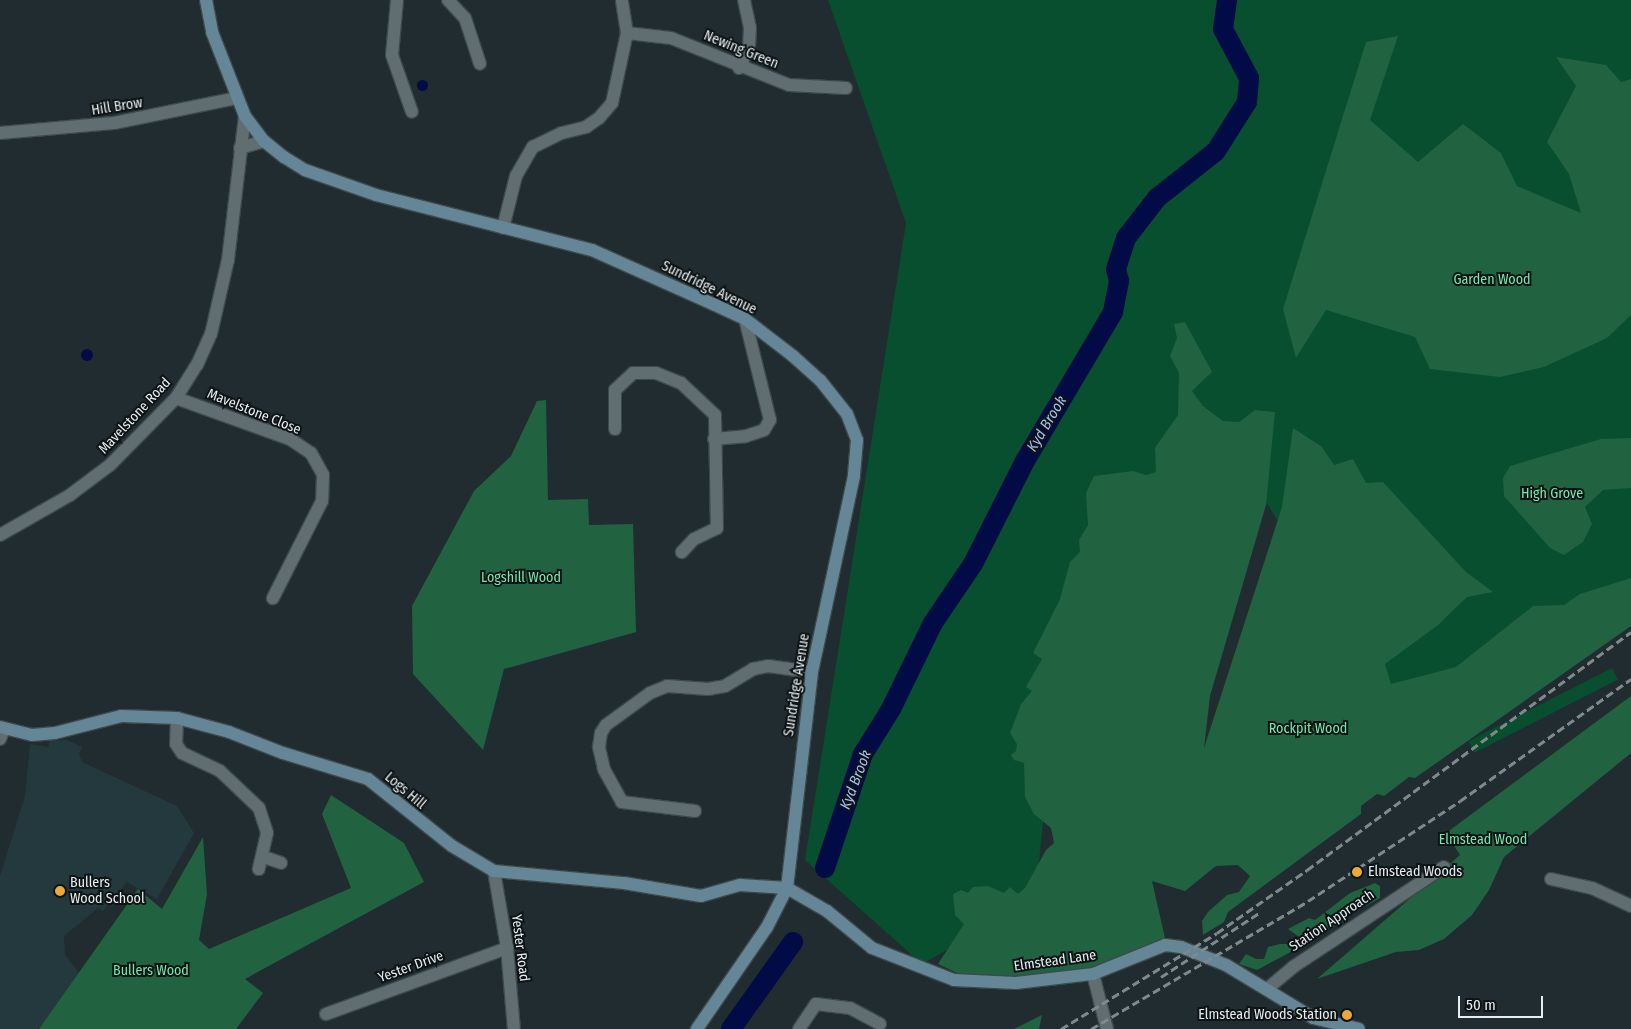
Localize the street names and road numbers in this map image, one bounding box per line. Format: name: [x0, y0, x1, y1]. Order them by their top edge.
street label: Newing Green: [701, 27, 781, 73]
street label: Hill Brow: [90, 95, 144, 119]
street label: Sundridge Avenue: [659, 258, 759, 318]
street label: Mavelstone Road: [96, 375, 174, 457]
street label: Mavelstone Close: [205, 386, 303, 438]
street label: Sundridge Avenue: [781, 632, 813, 738]
street label: Logs Hill: [381, 769, 429, 813]
street label: Station Approach: [1286, 886, 1378, 956]
street label: Yester Road: [508, 913, 532, 983]
street label: Yester Drive: [376, 947, 446, 987]
street label: Elmstead Lane: [1013, 947, 1097, 975]

